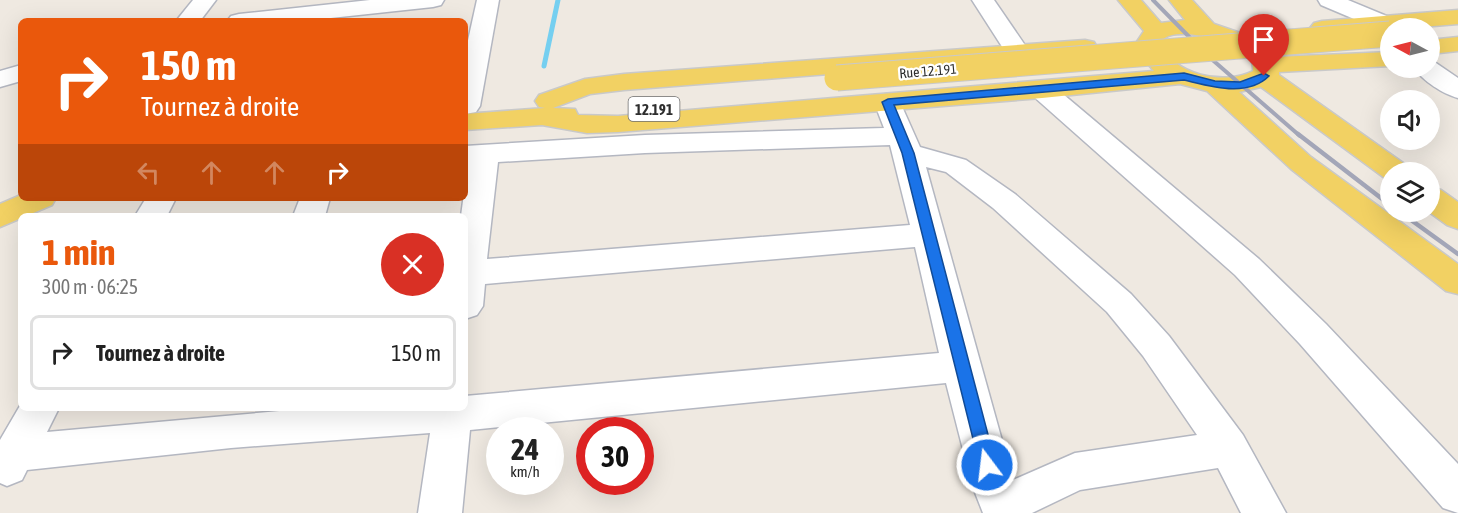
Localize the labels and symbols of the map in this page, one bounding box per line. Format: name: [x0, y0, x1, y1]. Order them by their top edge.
pin: [1238, 14, 1289, 76]
north arrow: [1380, 18, 1440, 78]
street label: Rue 12.191: [899, 61, 957, 81]
road number: 12.191: [628, 97, 680, 121]
speed limit sign: 30: [576, 417, 654, 495]
position arrow: [955, 433, 1019, 497]

